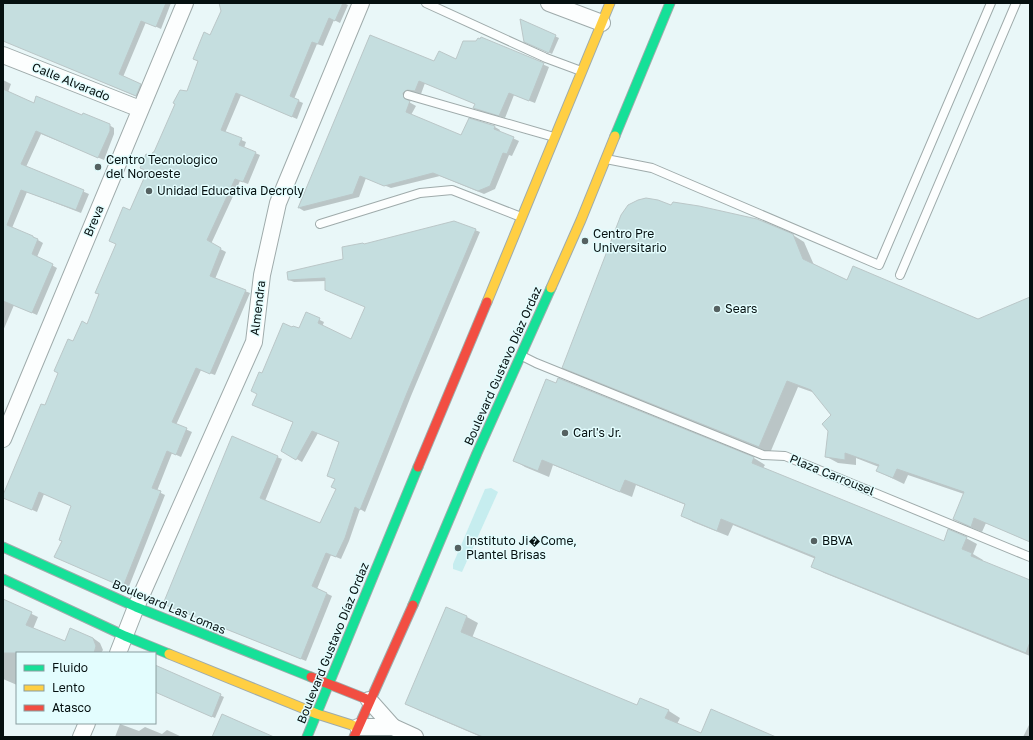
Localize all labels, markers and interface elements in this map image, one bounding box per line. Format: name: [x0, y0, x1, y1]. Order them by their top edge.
street label: Calle Alvarado: [30, 59, 112, 104]
place label: Centro Tecnologico del Noroeste: [106, 152, 218, 181]
marker: Centro Tecnologico del Noroeste: [93, 162, 103, 172]
place label: Unidad Educativa Decroly: [157, 183, 304, 198]
marker: Unidad Educativa Decroly: [144, 186, 154, 196]
street label: Breva: [80, 203, 107, 239]
place label: Centro Pre Universitario: [593, 226, 667, 255]
marker: Centro Pre Universitario: [580, 236, 590, 246]
street label: Almendra: [247, 280, 268, 336]
street label: Boulevard Gustavo Díaz Ordaz: [461, 284, 544, 448]
place label: Sears: [725, 301, 757, 316]
marker: Sears: [712, 304, 722, 314]
place label: Carl's Jr.: [573, 425, 621, 440]
marker: Carl's Jr.: [560, 428, 570, 438]
street label: Plaza Carrousel: [788, 451, 877, 498]
place label: Instituto Ji�Come, Plantel Brisas: [466, 533, 577, 562]
place label: BBVA: [822, 533, 853, 548]
marker: BBVA: [809, 536, 819, 546]
marker: Instituto Ji�Come, Plantel Brisas: [453, 543, 463, 553]
street label: Boulevard Gustavo Díaz Ordaz: [293, 560, 372, 726]
street label: Boulevard Las Lomas: [110, 576, 228, 637]
legend: [16, 652, 156, 724]
text: Fluido: [52, 660, 88, 675]
text: Lento: [52, 680, 85, 695]
text: Atasco: [52, 700, 91, 715]

